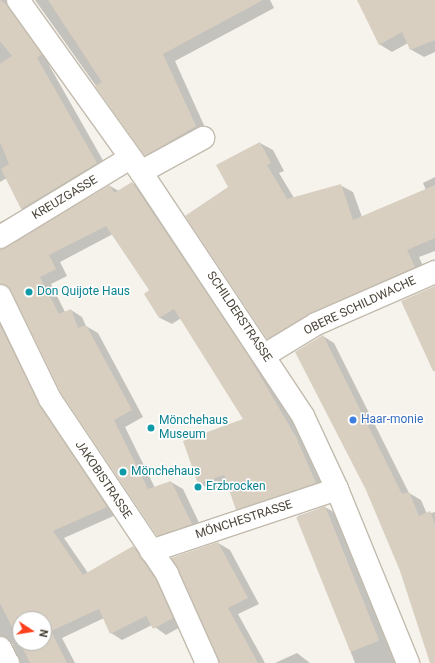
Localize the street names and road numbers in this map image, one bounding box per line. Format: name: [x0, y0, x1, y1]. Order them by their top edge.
street label: KREUZGASSE: [30, 173, 100, 223]
street label: SCHILDERSTRASSE: [203, 269, 275, 365]
street label: OBERE SCHILDWACHE: [302, 274, 418, 338]
street label: JAKOBISTRASSE: [72, 438, 134, 522]
street label: MÖNCHESTRASSE: [194, 498, 294, 542]

